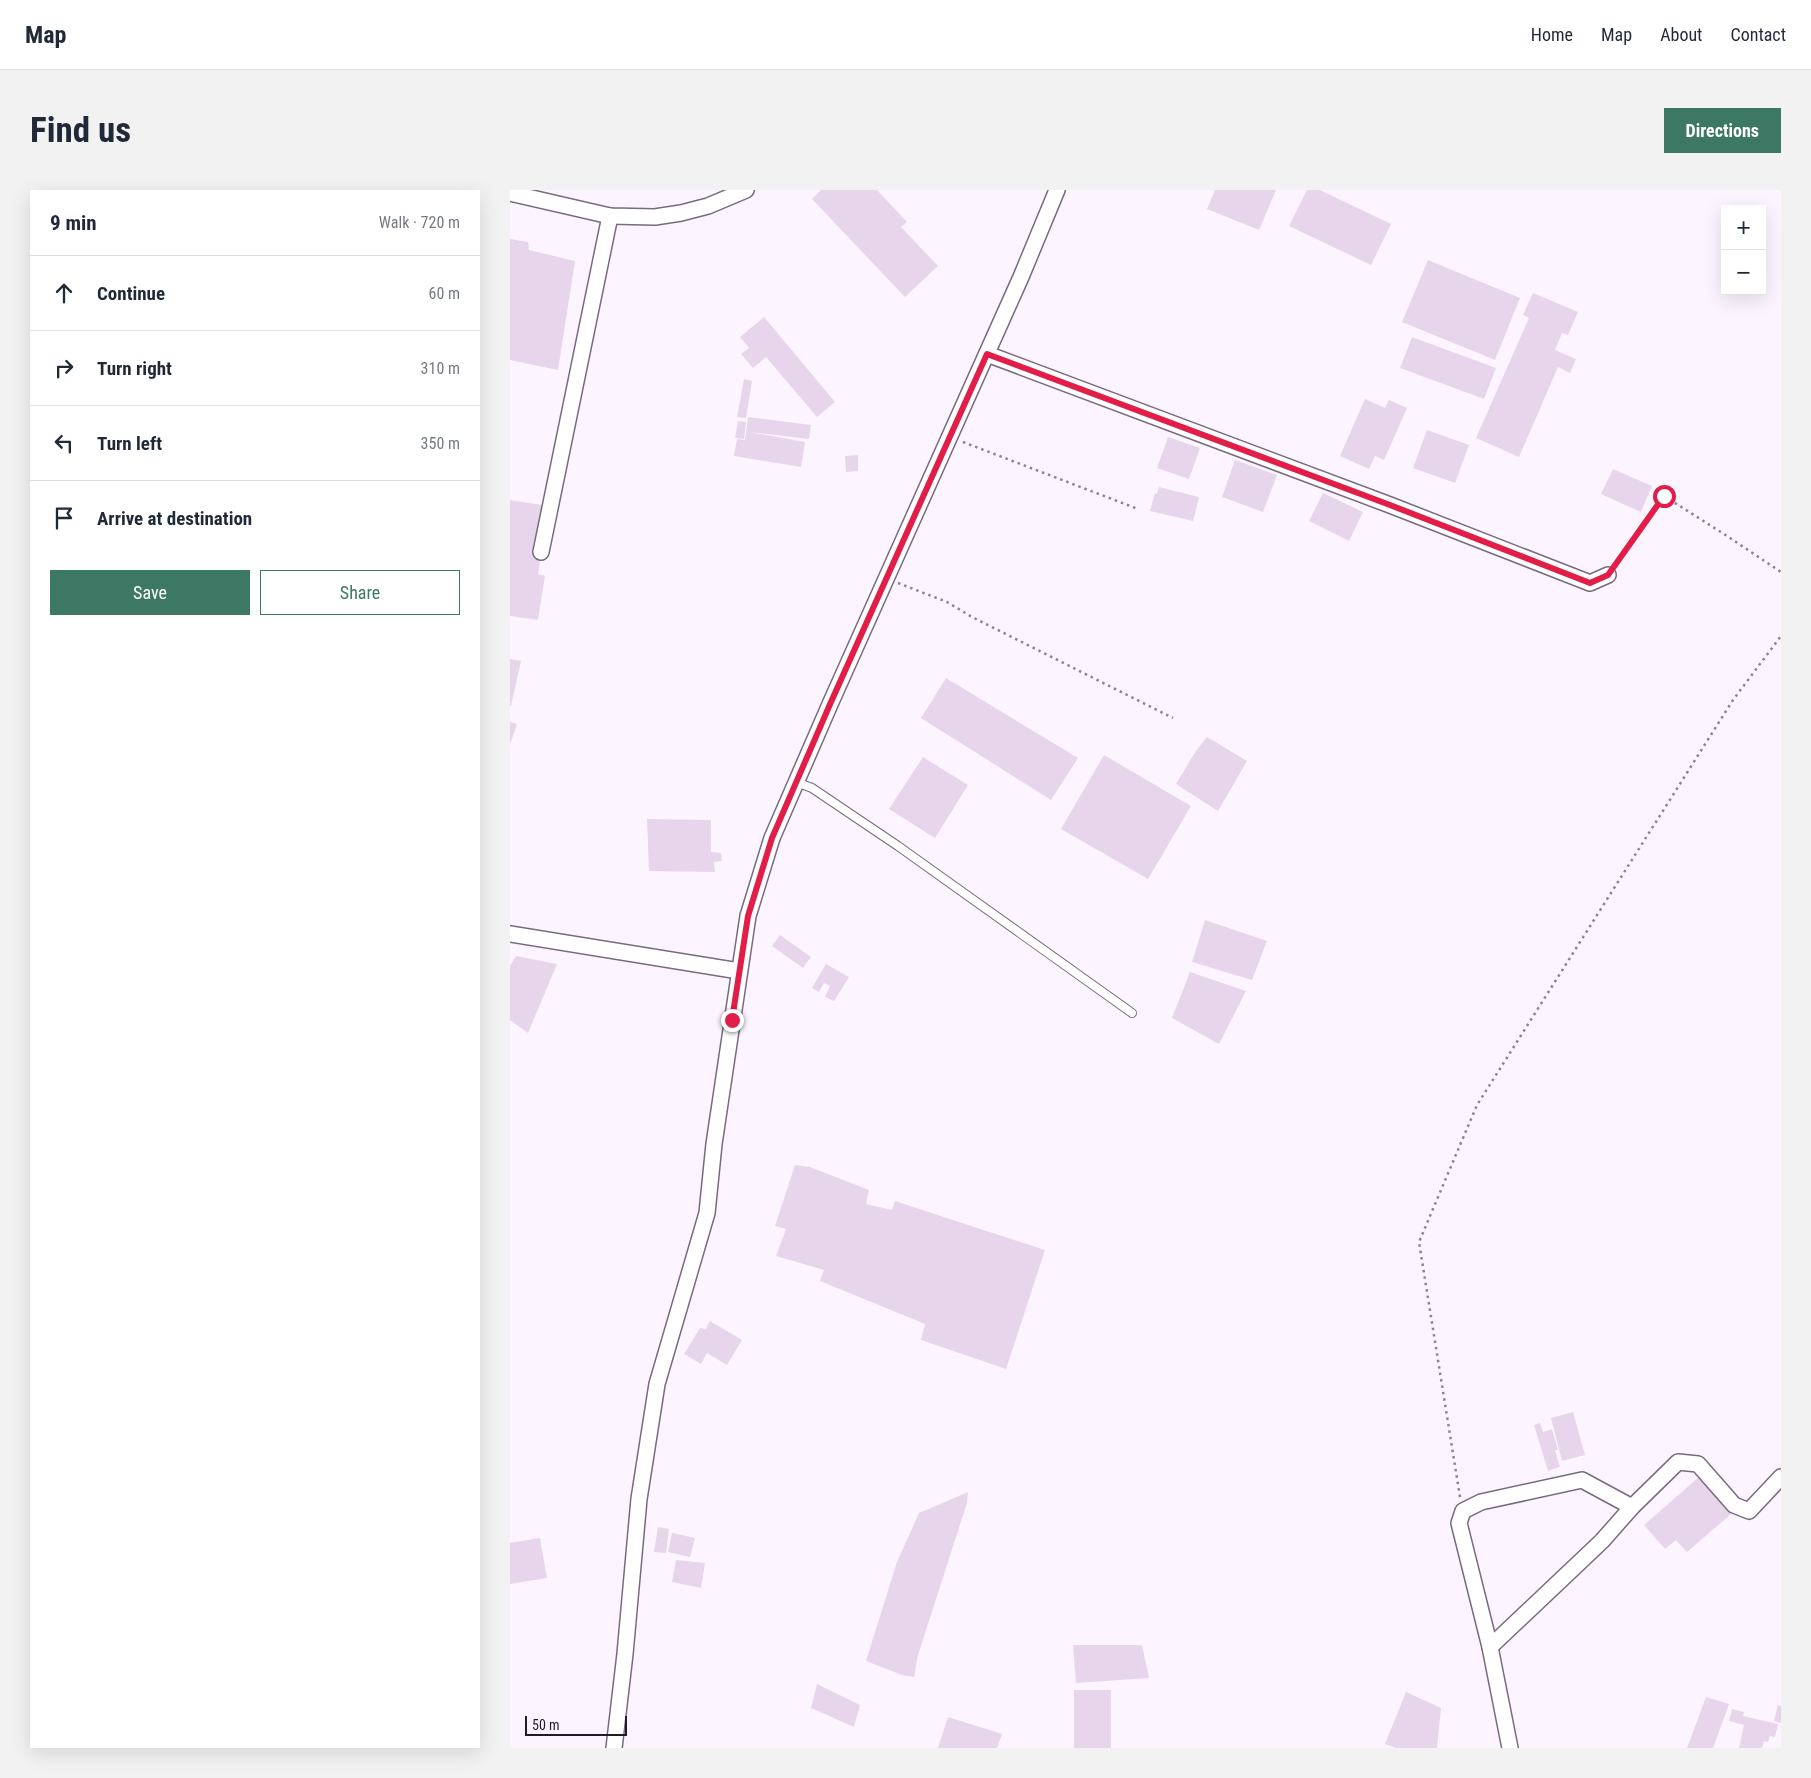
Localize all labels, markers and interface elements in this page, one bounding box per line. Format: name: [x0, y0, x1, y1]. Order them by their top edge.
text: Map: [25, 21, 66, 49]
text: Home: [1531, 24, 1573, 45]
text: Map: [1601, 24, 1632, 45]
text: About: [1660, 24, 1702, 45]
text: Contact: [1730, 24, 1786, 45]
button: Directions: [1664, 108, 1781, 153]
text: Find us: [30, 110, 131, 151]
map controls: [1721, 205, 1766, 295]
button: +: [1721, 205, 1766, 250]
text: 9 min: [50, 211, 97, 235]
text: Walk · 720 m: [379, 213, 460, 232]
button: −: [1721, 250, 1766, 295]
icon: ahead: [50, 279, 78, 307]
text: Continue: [97, 282, 165, 305]
text: 60 m: [428, 284, 460, 303]
icon: right: [50, 354, 78, 382]
text: Turn right: [97, 357, 172, 380]
text: 310 m: [421, 359, 460, 378]
icon: left: [50, 429, 78, 457]
text: Turn left: [97, 432, 162, 455]
text: 350 m: [421, 434, 460, 453]
route start: [1653, 485, 1676, 508]
icon: arrive: [50, 504, 78, 532]
text: Arrive at destination: [97, 507, 252, 530]
button: Save: [50, 570, 250, 615]
button: Share: [260, 570, 460, 615]
route end: [721, 1009, 744, 1032]
scale bar: [525, 1713, 628, 1736]
text: 50 m: [532, 1717, 560, 1733]

